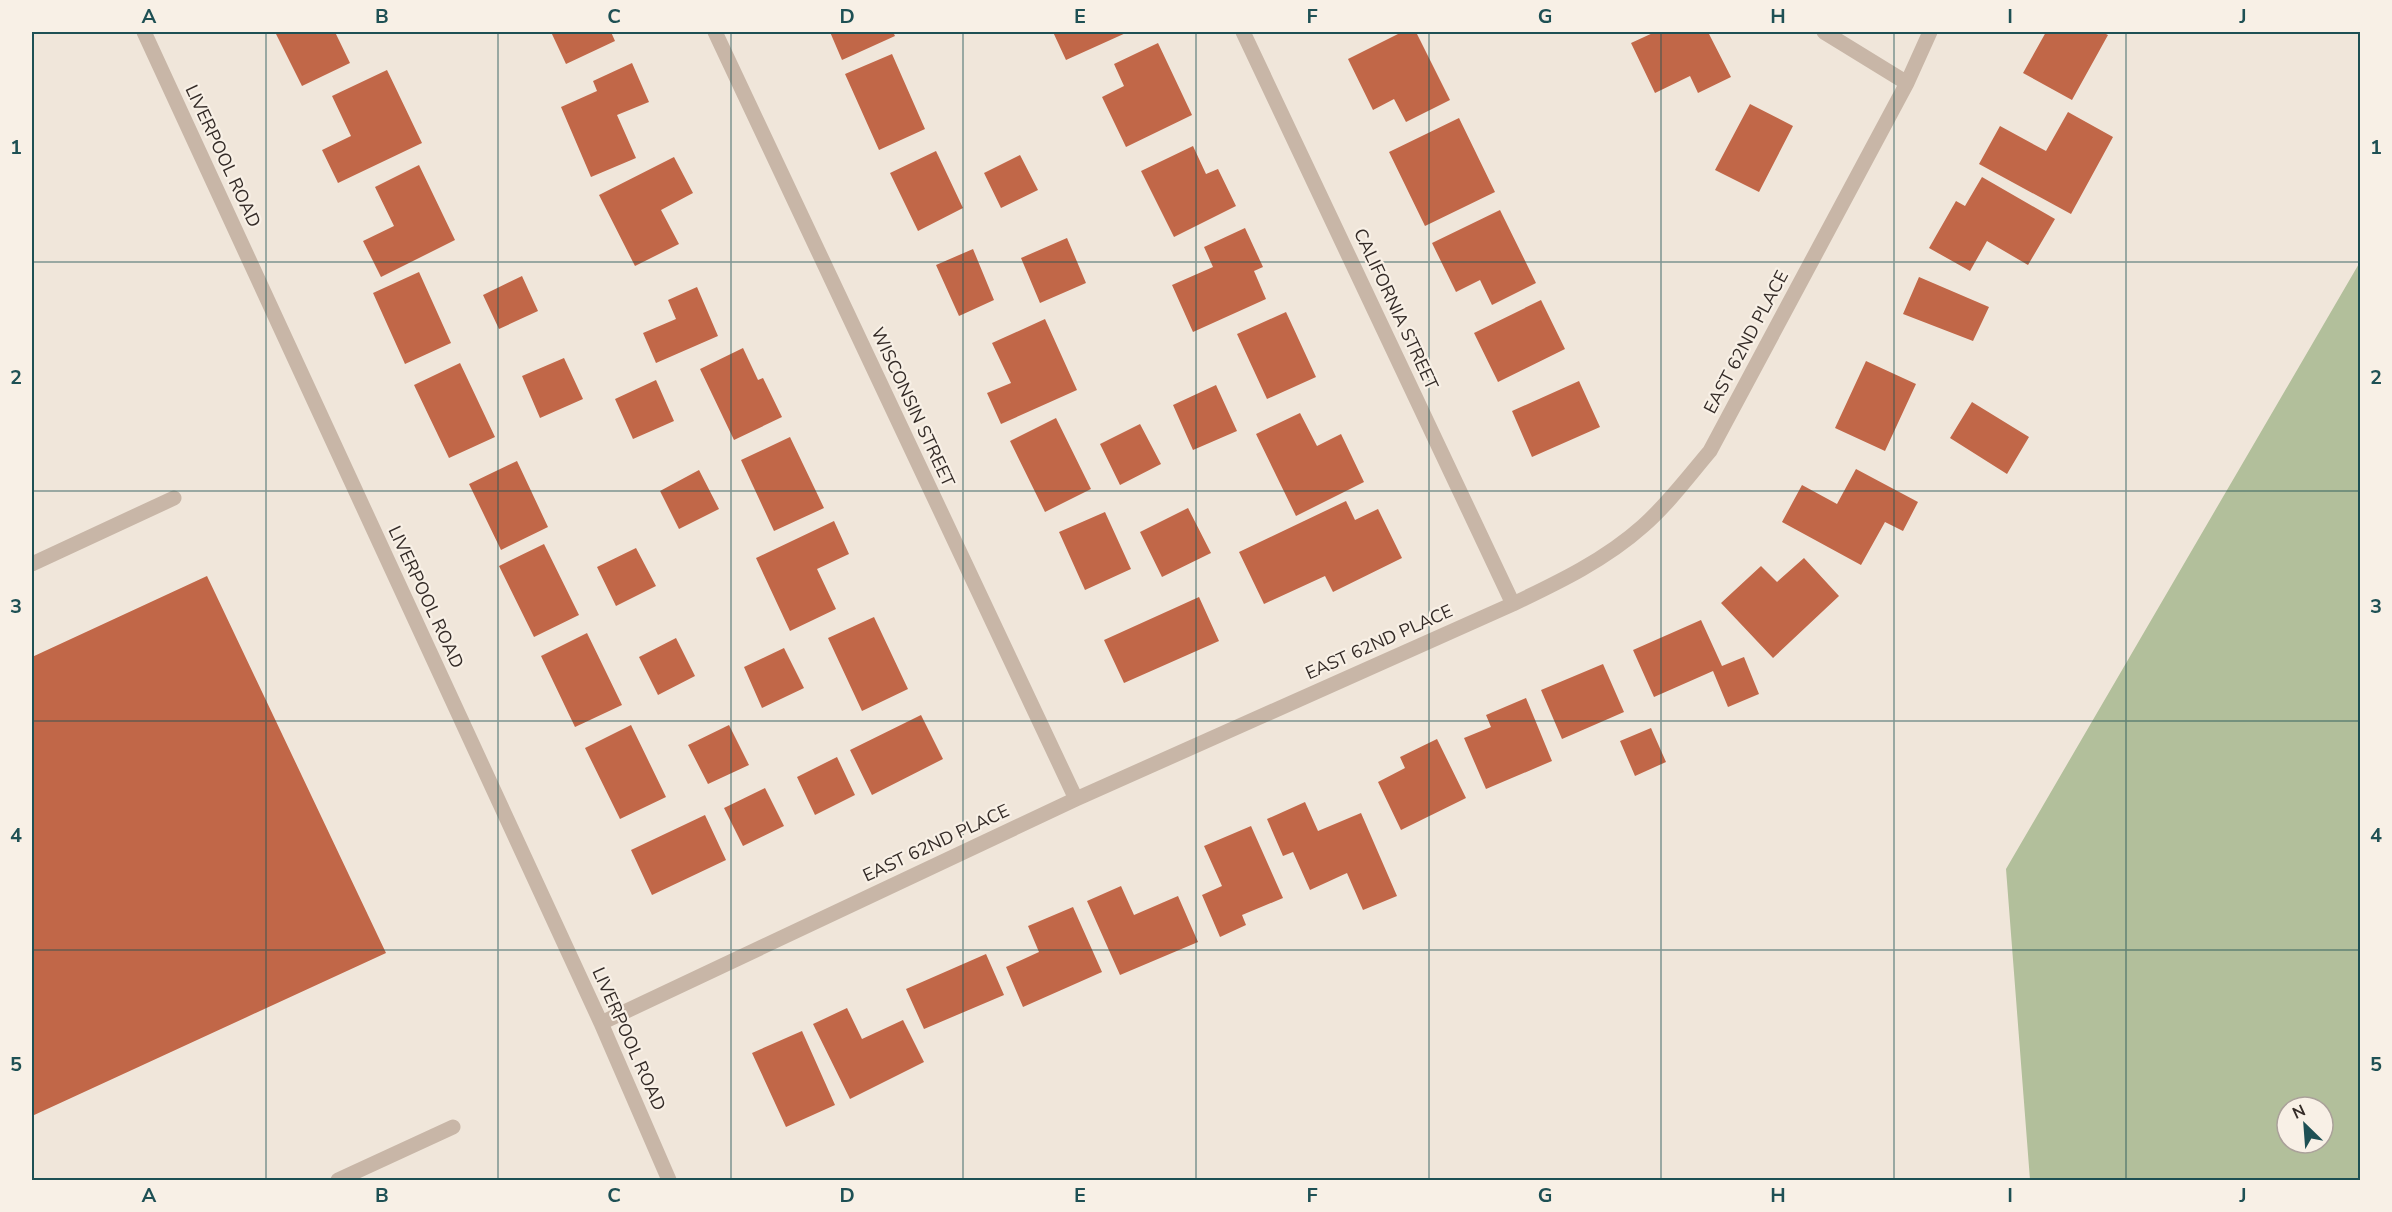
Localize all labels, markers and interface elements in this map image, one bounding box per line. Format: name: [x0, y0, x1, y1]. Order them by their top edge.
text: A: [142, 3, 157, 30]
text: B: [375, 3, 389, 30]
text: C: [607, 3, 621, 30]
text: D: [839, 3, 855, 30]
text: E: [1074, 3, 1086, 30]
text: F: [1306, 3, 1318, 30]
text: G: [1538, 3, 1552, 30]
text: H: [1770, 3, 1786, 30]
text: I: [2007, 3, 2013, 30]
text: J: [2238, 3, 2247, 30]
street label: LIVERPOOL ROAD: [179, 81, 267, 231]
text: 1: [10, 134, 22, 161]
text: 1: [2370, 134, 2382, 161]
street label: CALIFORNIA STREET: [1348, 224, 1444, 394]
street label: EAST 62ND PLACE: [1698, 266, 1794, 418]
street label: WISCONSIN STREET: [866, 323, 961, 491]
text: 2: [10, 364, 22, 391]
text: 2: [2370, 364, 2382, 391]
street label: LIVERPOOL ROAD: [382, 522, 470, 672]
text: 3: [10, 593, 22, 620]
text: 3: [2370, 593, 2382, 620]
street label: EAST 62ND PLACE: [1302, 599, 1456, 685]
street label: EAST 62ND PLACE: [859, 799, 1013, 887]
text: 4: [10, 822, 22, 849]
text: 4: [2370, 822, 2382, 849]
street label: LIVERPOOL ROAD: [587, 963, 671, 1115]
text: 5: [10, 1051, 22, 1078]
text: 5: [2370, 1051, 2382, 1078]
north arrow: [2275, 1095, 2335, 1155]
text: N: [2289, 1100, 2309, 1125]
text: A: [142, 1182, 157, 1209]
text: B: [375, 1182, 389, 1209]
text: C: [607, 1182, 621, 1209]
text: D: [839, 1182, 855, 1209]
text: E: [1074, 1182, 1086, 1209]
text: F: [1306, 1182, 1318, 1209]
text: G: [1538, 1182, 1552, 1209]
text: H: [1770, 1182, 1786, 1209]
text: I: [2007, 1182, 2013, 1209]
text: J: [2238, 1182, 2247, 1209]

